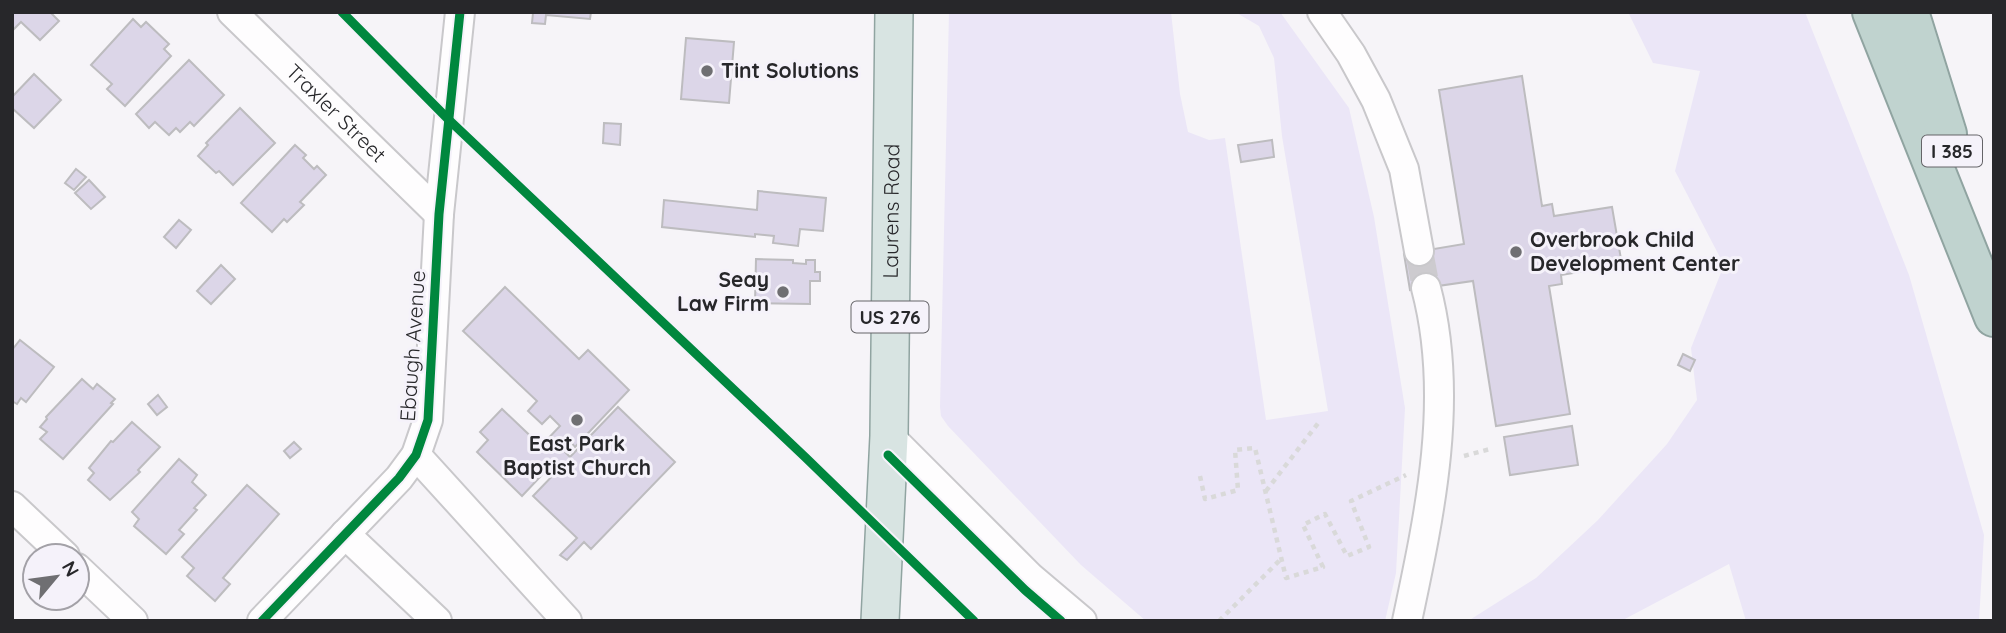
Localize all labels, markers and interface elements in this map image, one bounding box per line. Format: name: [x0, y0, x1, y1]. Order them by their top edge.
place label: Tint Solutions: [721, 57, 859, 83]
street label: Traxler Street: [281, 58, 392, 167]
marker: Tint Solutions: [699, 63, 715, 79]
road number: I 385: [1922, 136, 1982, 167]
street label: Laurens Road: [877, 144, 904, 279]
place label: Overbrook Child Development Center: [1530, 226, 1740, 276]
marker: Overbrook Child Development Center: [1508, 244, 1524, 260]
place label: Seay Law Firm: [677, 266, 769, 316]
street label: Ebaugh Avenue: [394, 269, 430, 422]
marker: Seay Law Firm: [775, 284, 791, 300]
road number: US 276: [852, 302, 928, 332]
marker: East Park Baptist Church: [569, 412, 585, 428]
place label: East Park Baptist Church: [503, 430, 651, 480]
north arrow: [21, 542, 91, 612]
text: N: [57, 557, 85, 581]

